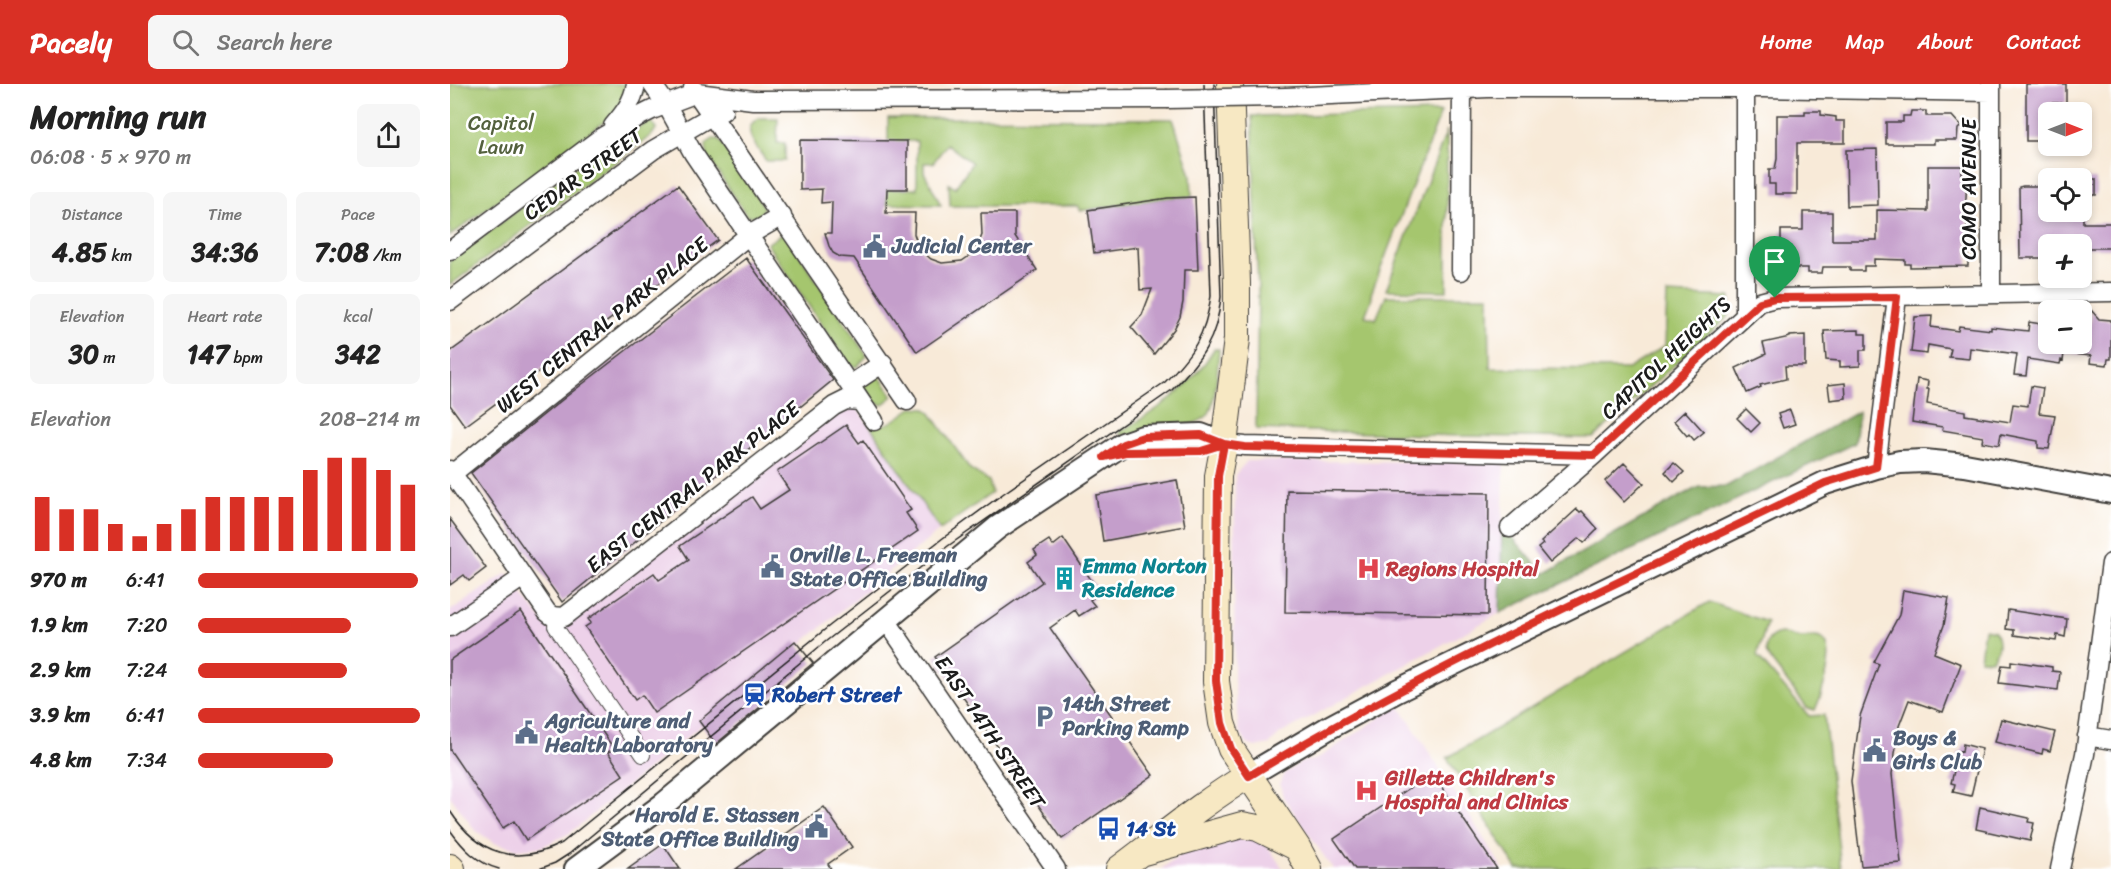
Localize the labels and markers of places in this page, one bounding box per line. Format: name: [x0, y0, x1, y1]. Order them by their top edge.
place label: Judicial Center: [891, 227, 1033, 265]
public building icon: Judicial Center: [861, 233, 887, 259]
pin: [1749, 236, 1800, 298]
place label: Orville L. Freeman State Office Building: [789, 536, 988, 598]
place label: Emma Norton Residence: [1081, 547, 1207, 609]
place label: Regions Hospital: [1385, 550, 1540, 588]
public building icon: Orville L. Freeman State Office Building: [759, 554, 785, 580]
hospital icon: Regions Hospital: [1355, 556, 1381, 582]
building icon: Emma Norton Residence: [1051, 565, 1077, 591]
place label: Robert Street: [771, 676, 903, 714]
station icon: Robert Street: [741, 682, 767, 708]
place label: 14th Street Parking Ramp: [1062, 685, 1189, 747]
place label: Agriculture and Health Laboratory: [544, 702, 714, 764]
parking icon: 14th Street Parking Ramp: [1031, 703, 1057, 729]
place label: Boys & Girls Club: [1892, 719, 1982, 781]
public building icon: Agriculture and Health Laboratory: [514, 720, 540, 746]
public building icon: Boys & Girls Club: [1862, 737, 1888, 763]
place label: Gillette Children's Hospital and Clinics: [1384, 759, 1569, 821]
hospital icon: Gillette Children's Hospital and Clinics: [1354, 777, 1380, 803]
place label: Harold E. Stassen State Office Building: [600, 796, 800, 858]
place label: 14 St: [1126, 810, 1177, 848]
public building icon: Harold E. Stassen State Office Building: [804, 814, 830, 840]
bus stop icon: 14 St: [1095, 816, 1121, 842]

